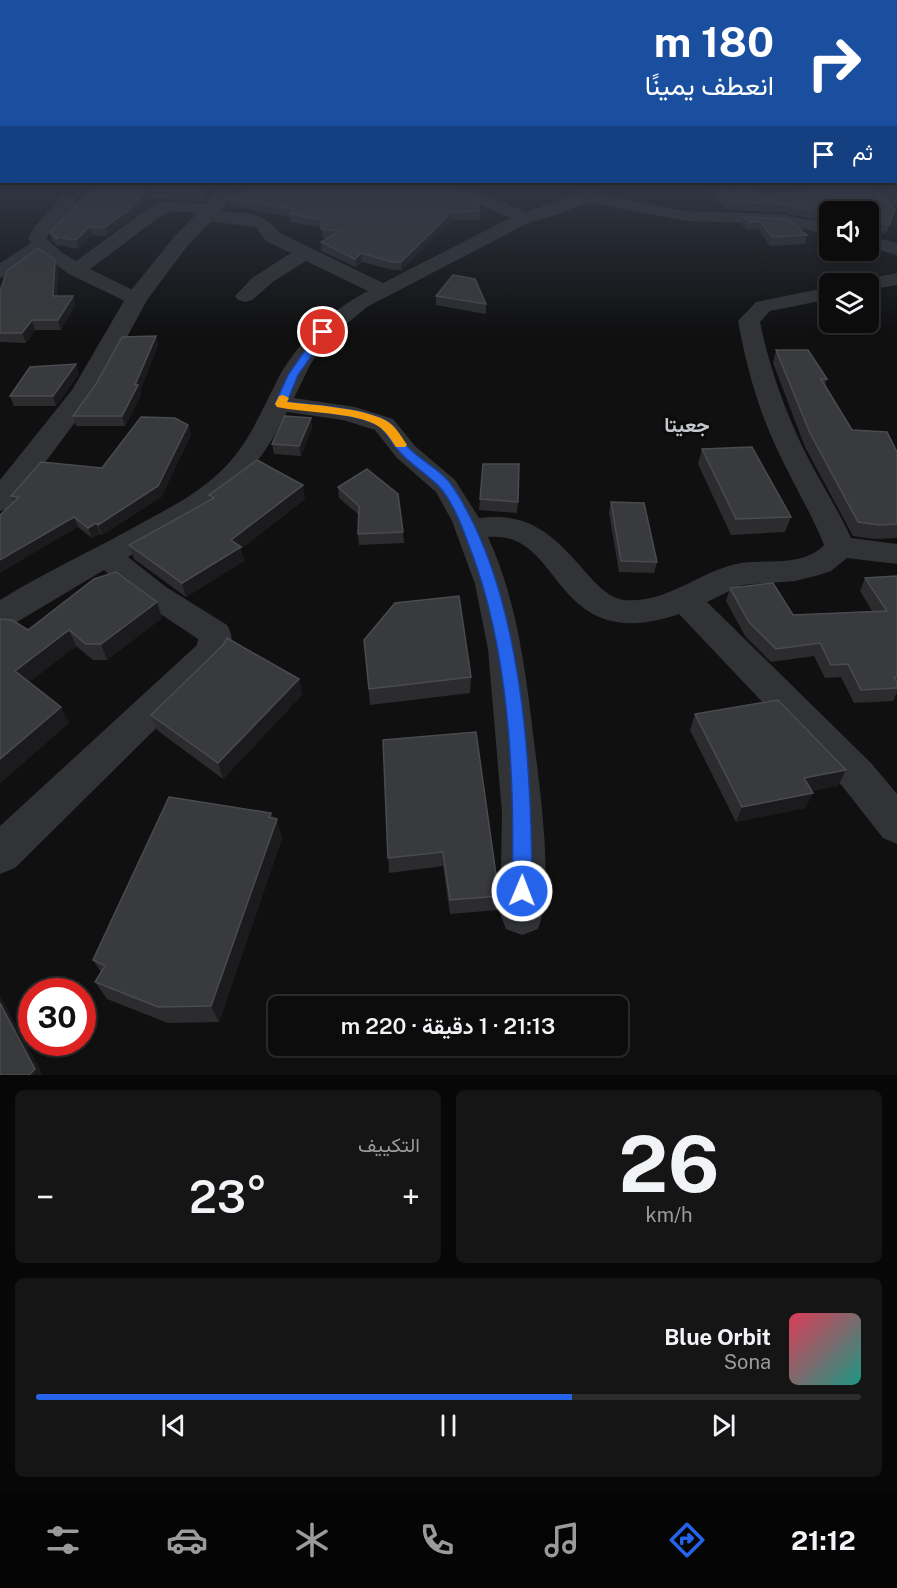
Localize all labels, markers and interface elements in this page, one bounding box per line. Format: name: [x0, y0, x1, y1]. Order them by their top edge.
text: 180 m: [654, 17, 774, 66]
icon: right: [795, 24, 873, 102]
text: انعطف يمينًا: [645, 69, 774, 101]
icon: arrive: [807, 138, 840, 171]
text: ثم: [852, 139, 873, 165]
map controls: [819, 201, 879, 333]
button: sound: [819, 201, 879, 261]
button: layers: [819, 273, 879, 333]
pin: [297, 306, 348, 357]
icon: arrive: [306, 315, 339, 348]
district label: جعيتا: [664, 413, 710, 437]
position arrow: [490, 859, 554, 923]
speed limit sign: 30: [18, 978, 96, 1056]
text: 21:13 · 1 دقيقة · 220 m: [341, 1013, 555, 1039]
text: 26: [618, 1118, 720, 1210]
text: التكييف: [358, 1133, 420, 1157]
text: 23°: [189, 1170, 267, 1223]
text: −: [36, 1178, 54, 1216]
text: +: [402, 1178, 420, 1216]
text: km/h: [645, 1203, 693, 1227]
text: Blue Orbit: [664, 1324, 771, 1350]
text: Sona: [724, 1350, 771, 1374]
icon: previous: [157, 1409, 190, 1442]
icon: pause: [432, 1409, 465, 1442]
icon: next: [707, 1409, 740, 1442]
icon: filters: [42, 1519, 84, 1561]
icon: car: [166, 1519, 208, 1561]
icon: climate: [291, 1519, 333, 1561]
icon: phone: [416, 1519, 458, 1561]
icon: music: [541, 1519, 583, 1561]
icon: directions: [666, 1519, 708, 1561]
text: 21:12: [791, 1524, 856, 1556]

